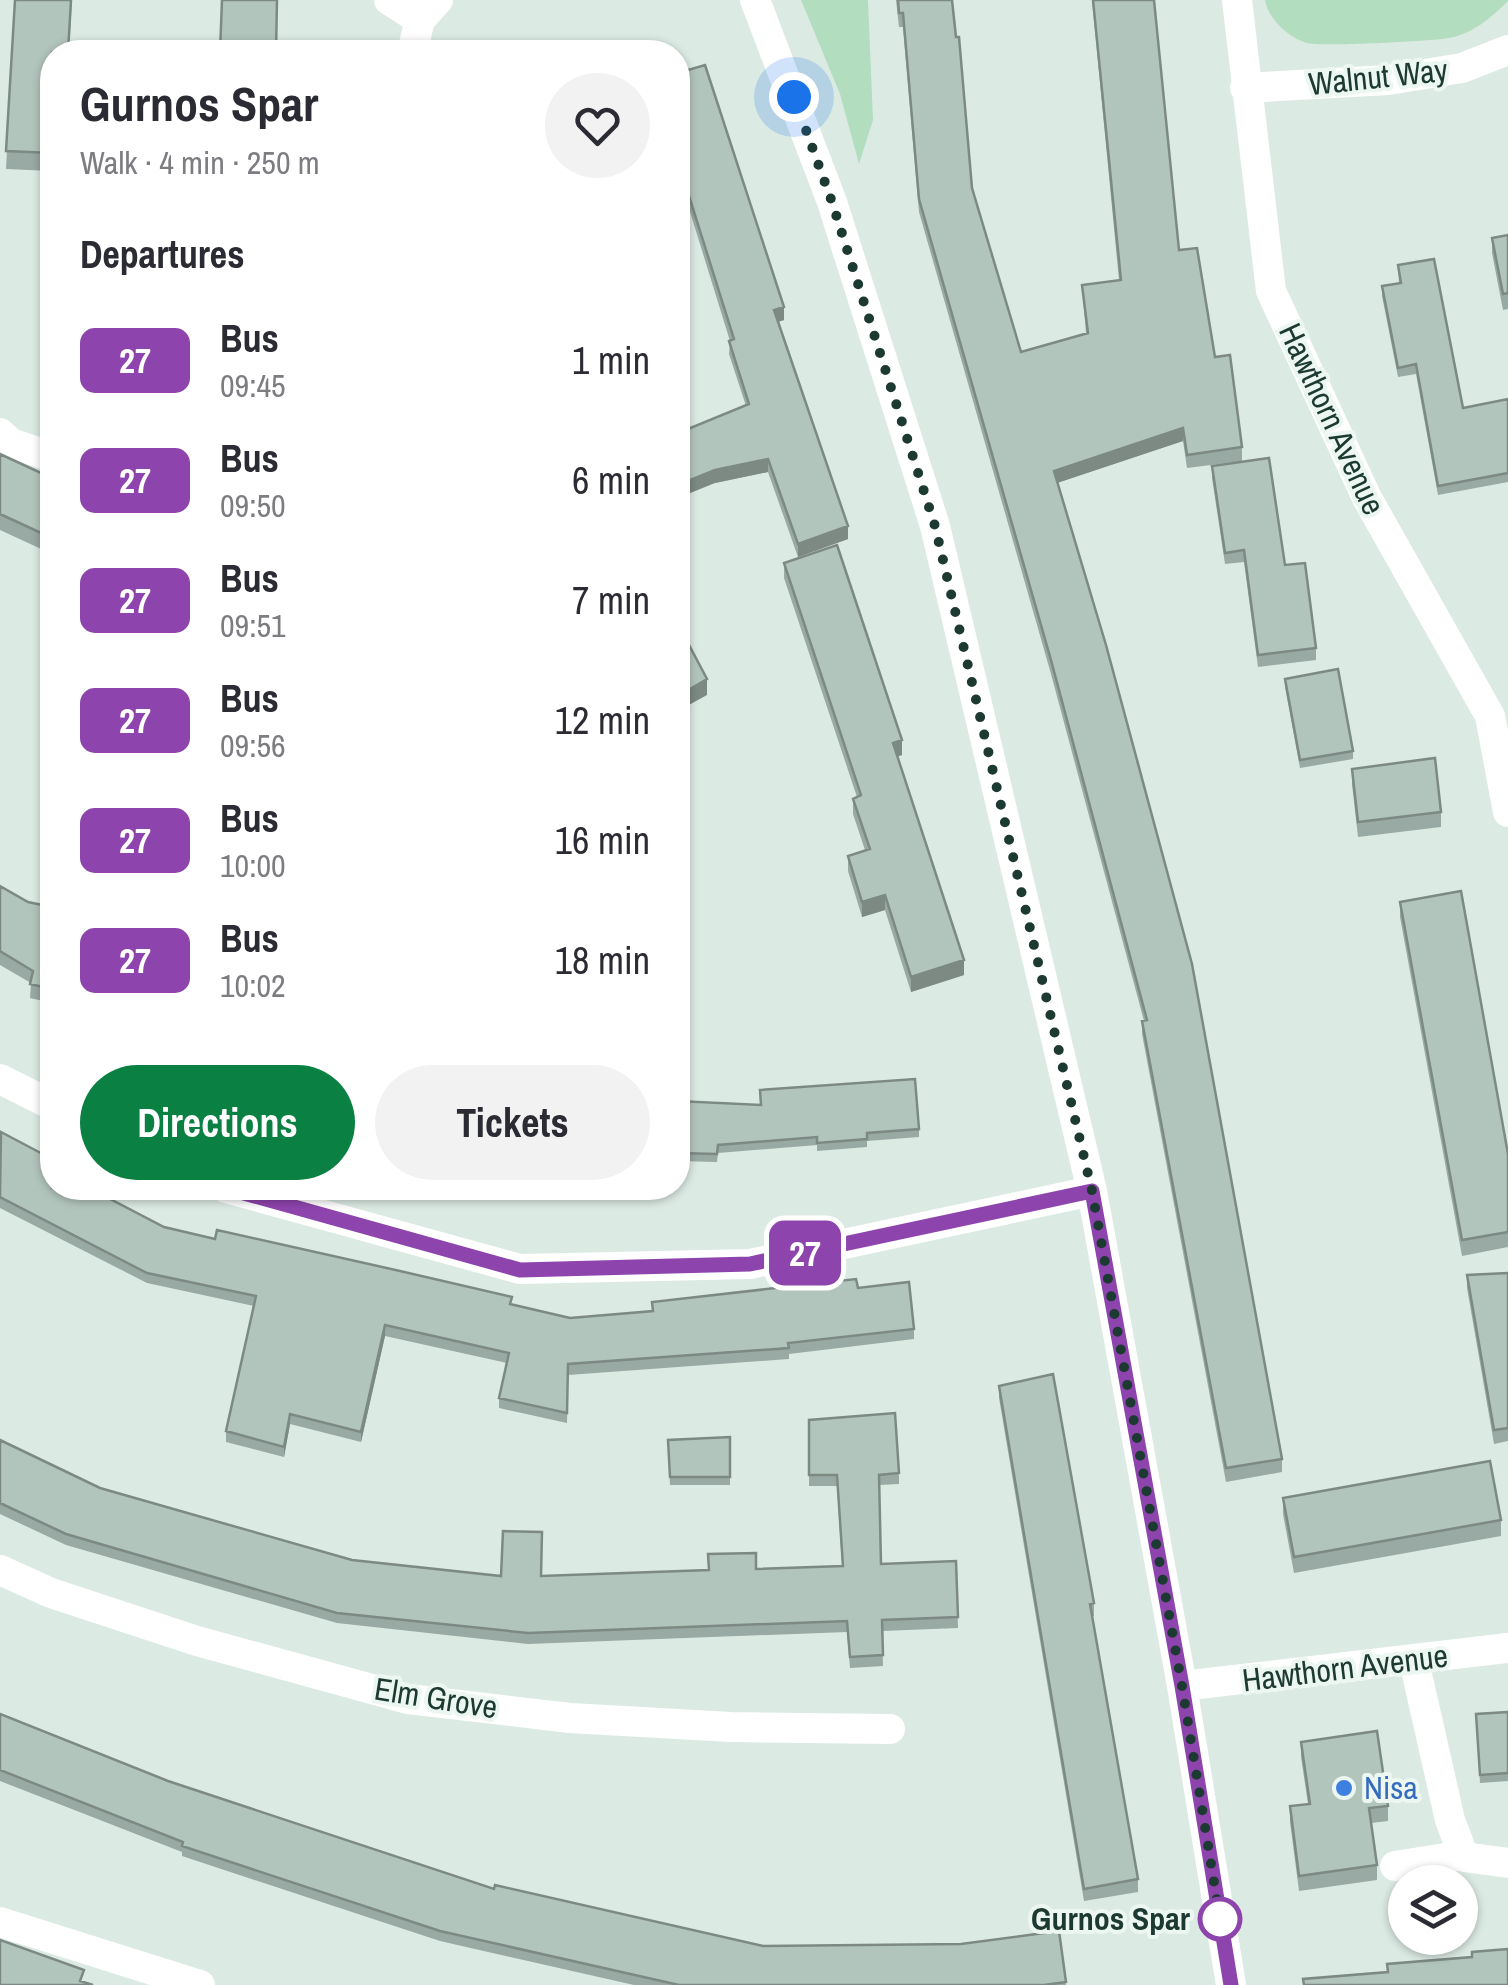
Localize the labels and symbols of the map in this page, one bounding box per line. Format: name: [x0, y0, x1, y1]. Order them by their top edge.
street label: Walnut Way: [1306, 48, 1450, 105]
your location: [769, 72, 819, 122]
street label: Hawthorn Avenue: [1269, 316, 1396, 522]
line badge: 27: [760, 1220, 850, 1286]
street label: Hawthorn Avenue: [1240, 1634, 1450, 1701]
street label: Elm Grove: [372, 1667, 501, 1728]
place label: Nisa: [1364, 1766, 1418, 1809]
marker: Nisa: [1333, 1777, 1355, 1799]
place label: Gurnos Spar: [1031, 1897, 1191, 1940]
marker: Gurnos Spar: [1199, 1898, 1241, 1940]

